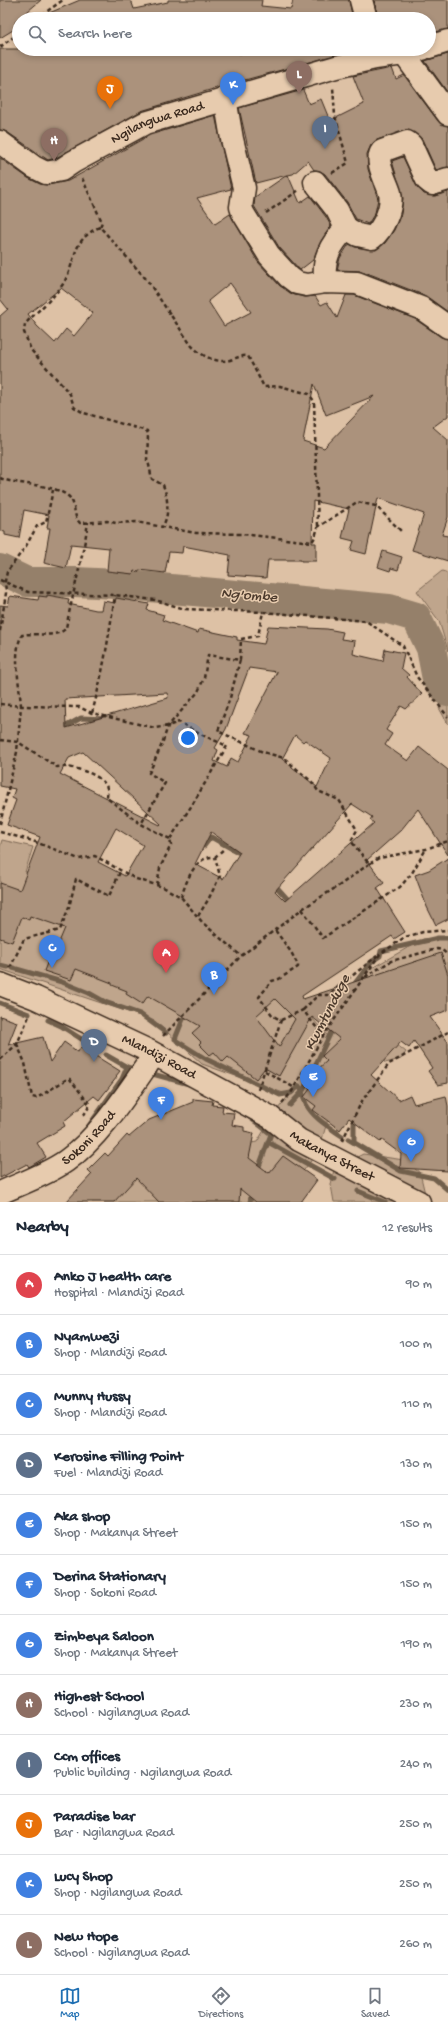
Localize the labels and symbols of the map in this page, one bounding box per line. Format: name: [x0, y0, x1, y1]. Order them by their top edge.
pin: L: [286, 61, 312, 94]
pin: K: [220, 72, 246, 105]
pin: J: [97, 76, 123, 109]
street label: Ngilangwa Road: [108, 97, 208, 148]
pin: I: [312, 116, 338, 149]
pin: H: [41, 128, 67, 161]
water label: Ng'ombe: [220, 585, 279, 608]
your location: [178, 728, 198, 748]
pin: C: [39, 935, 65, 968]
pin: A: [153, 940, 179, 973]
pin: B: [201, 962, 227, 995]
water label: Kwmtunduge: [301, 971, 355, 1054]
pin: D: [81, 1029, 107, 1062]
street label: Mlandizi Road: [119, 1031, 201, 1084]
pin: E: [300, 1064, 326, 1097]
pin: F: [148, 1087, 174, 1120]
street label: Sokoni Road: [59, 1106, 121, 1170]
street label: Makanya Street: [286, 1127, 378, 1186]
pin: G: [398, 1129, 424, 1162]

